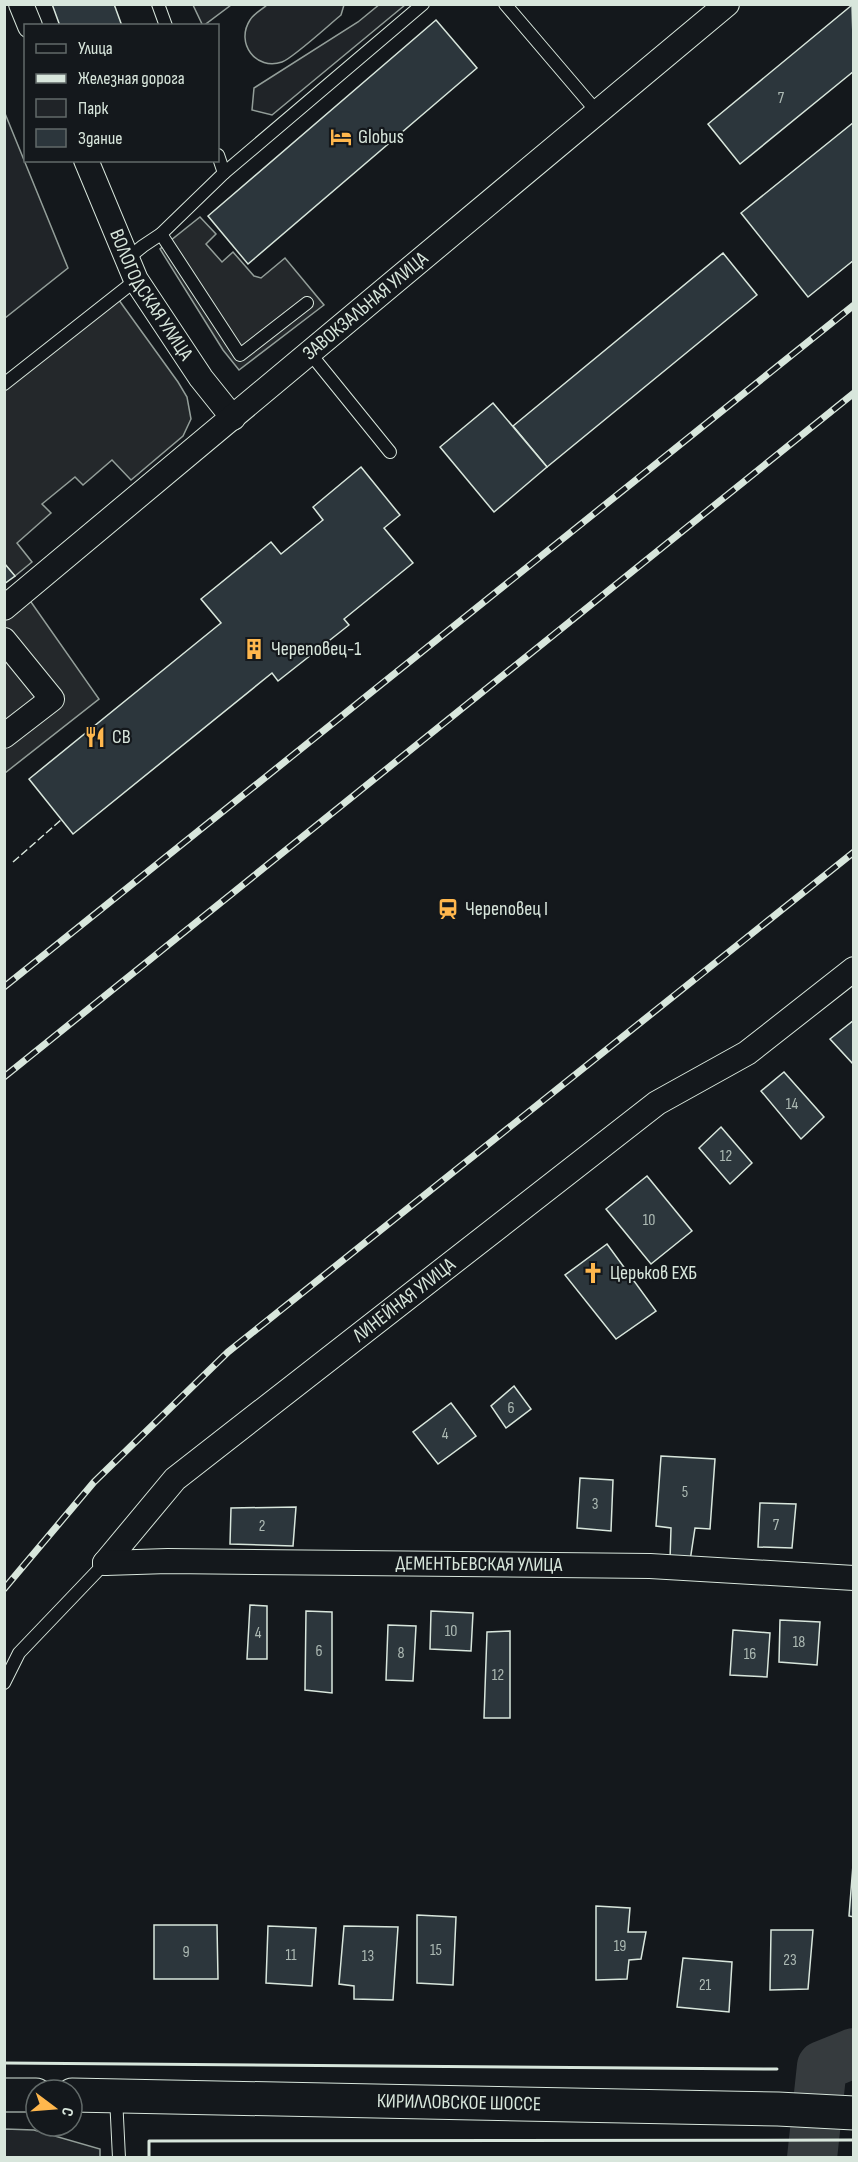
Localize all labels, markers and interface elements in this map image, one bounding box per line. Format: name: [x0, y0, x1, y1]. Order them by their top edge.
legend: [24, 24, 219, 162]
text: Улица: [78, 38, 113, 59]
text: Железная дорога: [78, 68, 185, 89]
house number: 7: [778, 89, 785, 108]
text: Парк: [78, 98, 109, 119]
hotel icon: Globus: [329, 125, 353, 149]
place label: Globus: [358, 125, 404, 149]
text: Здание: [78, 128, 123, 149]
street label: ВОЛОГОДСКАЯ УЛИЦА: [104, 226, 198, 365]
street label: ЗАВОКЗАЛЬНАЯ УЛИЦА: [298, 247, 433, 365]
building icon: Череповец-1: [242, 637, 266, 661]
place label: Череповец-1: [271, 637, 361, 661]
restaurant icon: СВ: [83, 725, 107, 749]
place label: СВ: [112, 725, 131, 749]
station icon: Череповец I: [436, 897, 460, 921]
place label: Череповец I: [465, 897, 548, 921]
house number: 14: [786, 1095, 798, 1114]
house number: 12: [720, 1147, 732, 1166]
house number: 10: [643, 1211, 655, 1230]
street label: ЛИНЕЙНАЯ УЛИЦА: [347, 1253, 460, 1348]
church icon: Церьков ЕХБ: [581, 1261, 605, 1285]
place label: Церьков ЕХБ: [610, 1261, 697, 1285]
house number: 6: [507, 1399, 515, 1418]
house number: 4: [442, 1425, 449, 1444]
house number: 5: [682, 1483, 688, 1502]
house number: 3: [592, 1495, 598, 1514]
house number: 7: [773, 1516, 780, 1535]
house number: 2: [259, 1517, 265, 1536]
street label: ДЕМЕНТЬЕВСКАЯ УЛИЦА: [395, 1551, 563, 1577]
house number: 10: [445, 1622, 457, 1641]
house number: 4: [255, 1624, 262, 1643]
house number: 18: [793, 1633, 805, 1652]
house number: 6: [315, 1642, 323, 1661]
house number: 8: [397, 1644, 405, 1663]
house number: 16: [744, 1645, 756, 1664]
house number: 12: [492, 1666, 504, 1685]
house number: 19: [614, 1937, 626, 1956]
house number: 15: [430, 1941, 442, 1960]
house number: 9: [182, 1943, 190, 1962]
house number: 11: [285, 1946, 297, 1965]
house number: 13: [362, 1947, 374, 1966]
house number: 23: [783, 1951, 797, 1970]
house number: 21: [699, 1976, 712, 1995]
north arrow: [24, 2078, 84, 2138]
street label: КИРИЛЛОВСКОЕ ШОССЕ: [377, 2089, 541, 2116]
text: С: [57, 2105, 77, 2118]

